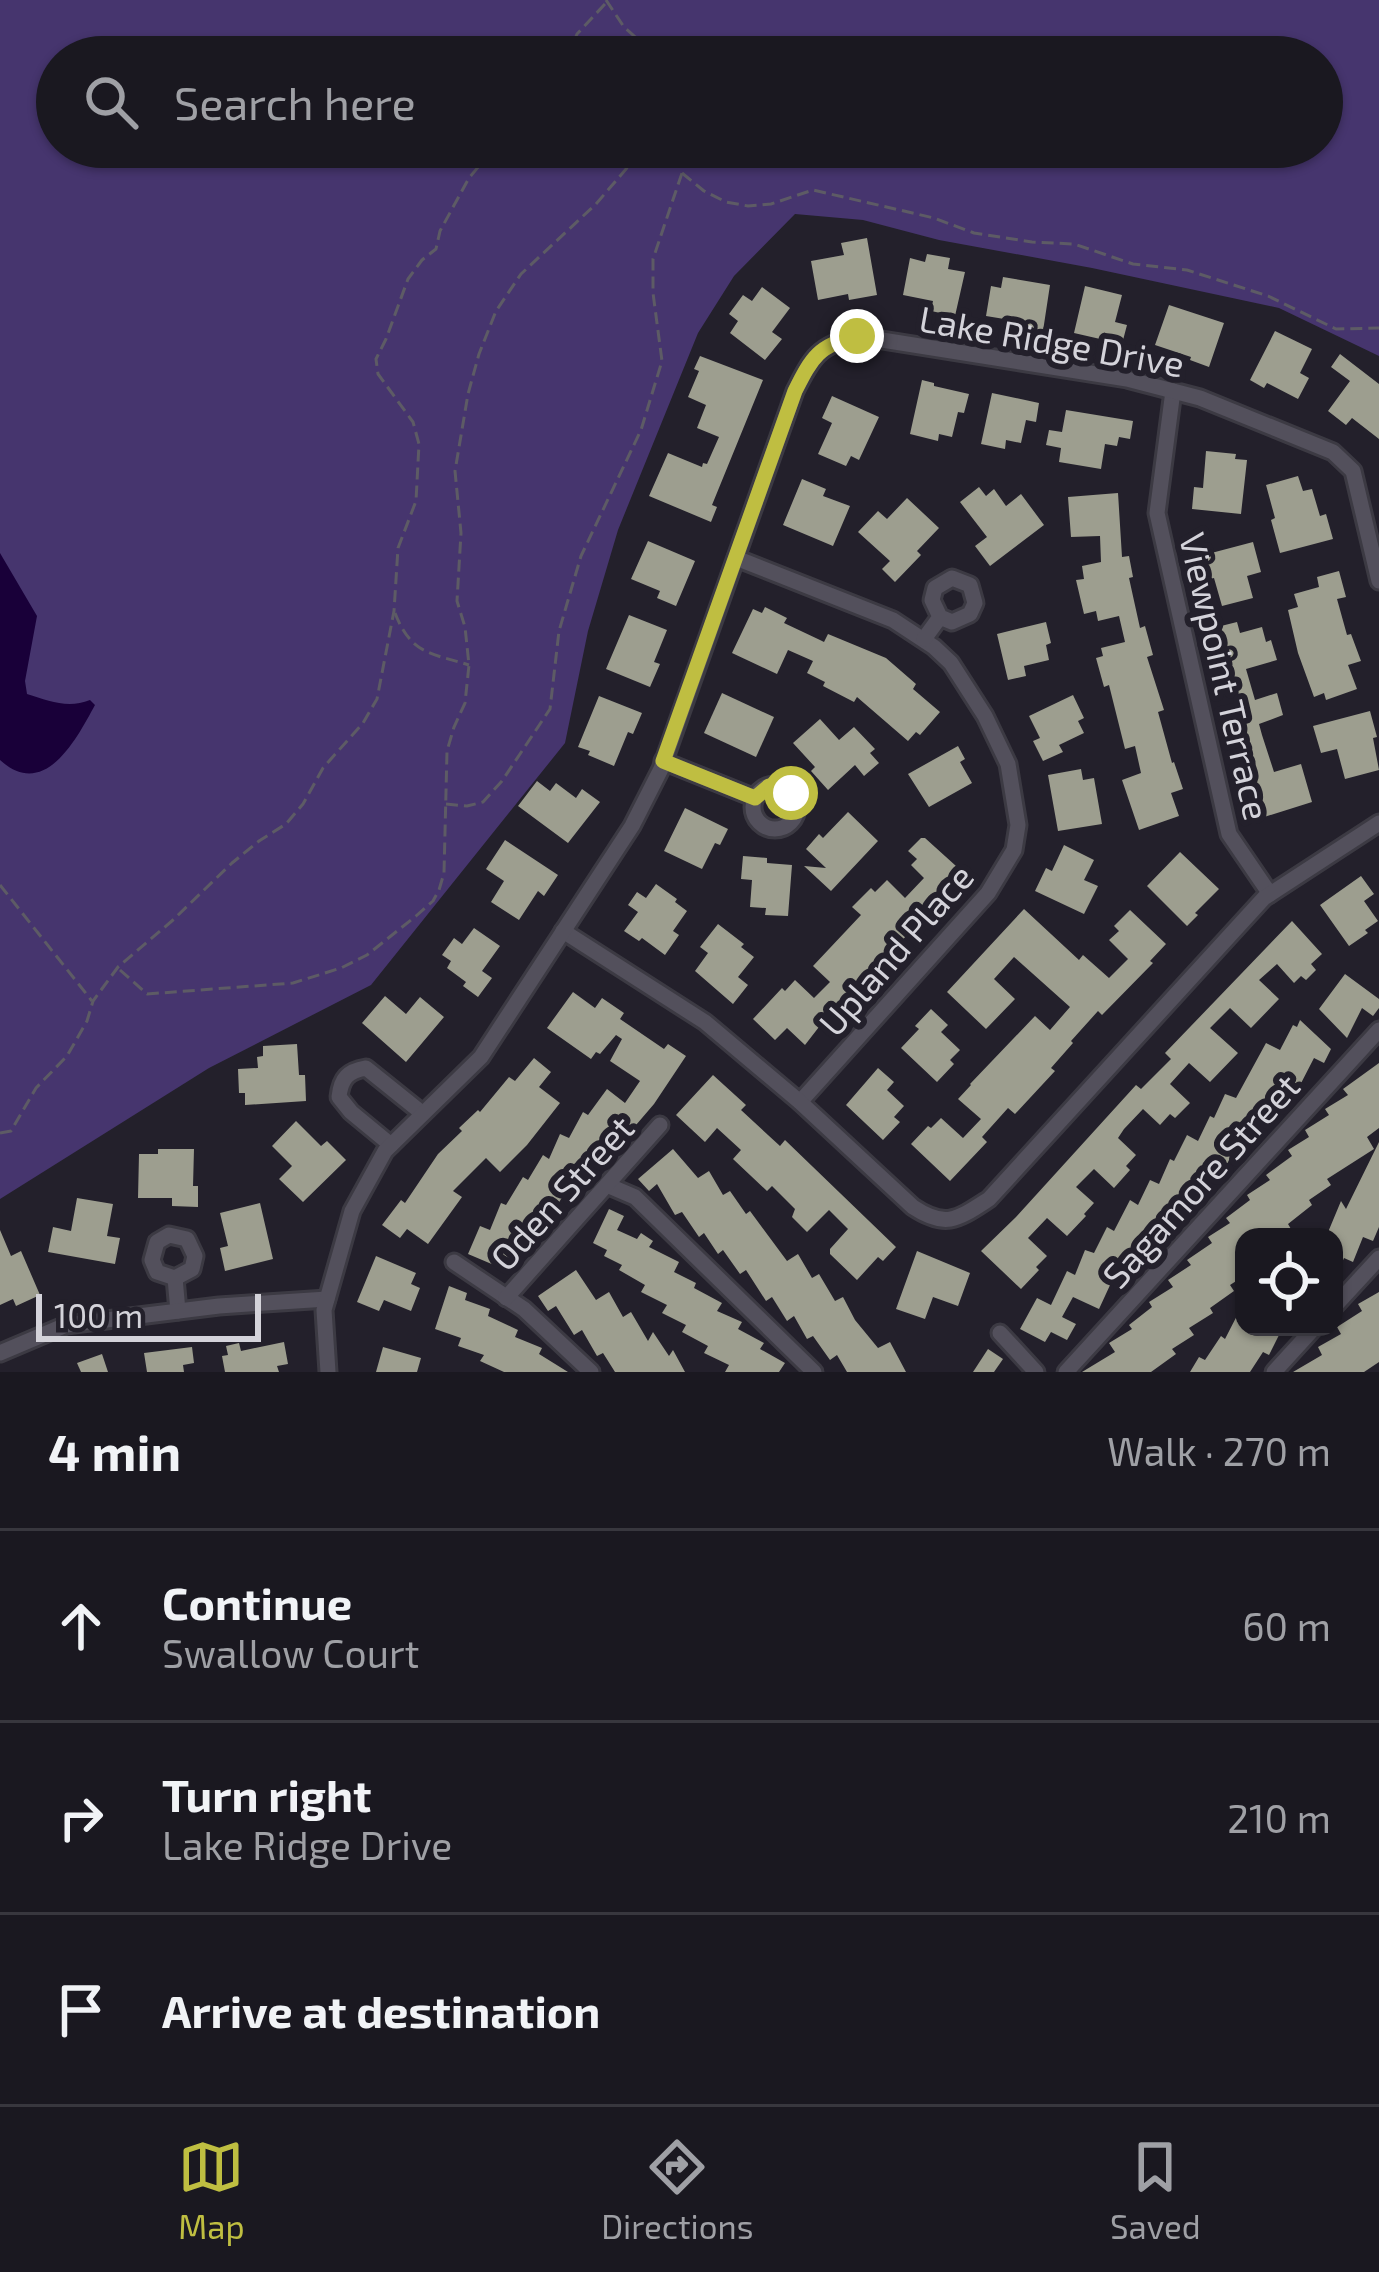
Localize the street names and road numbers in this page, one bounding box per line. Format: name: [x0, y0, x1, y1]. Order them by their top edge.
street label: Lake Ridge Drive: [916, 296, 1188, 384]
street label: Viewpoint Terrace: [1172, 528, 1280, 824]
street label: Upland Place: [809, 854, 981, 1044]
street label: Sagamore Street: [1093, 1064, 1307, 1296]
street label: Oden Street: [480, 1106, 642, 1278]

